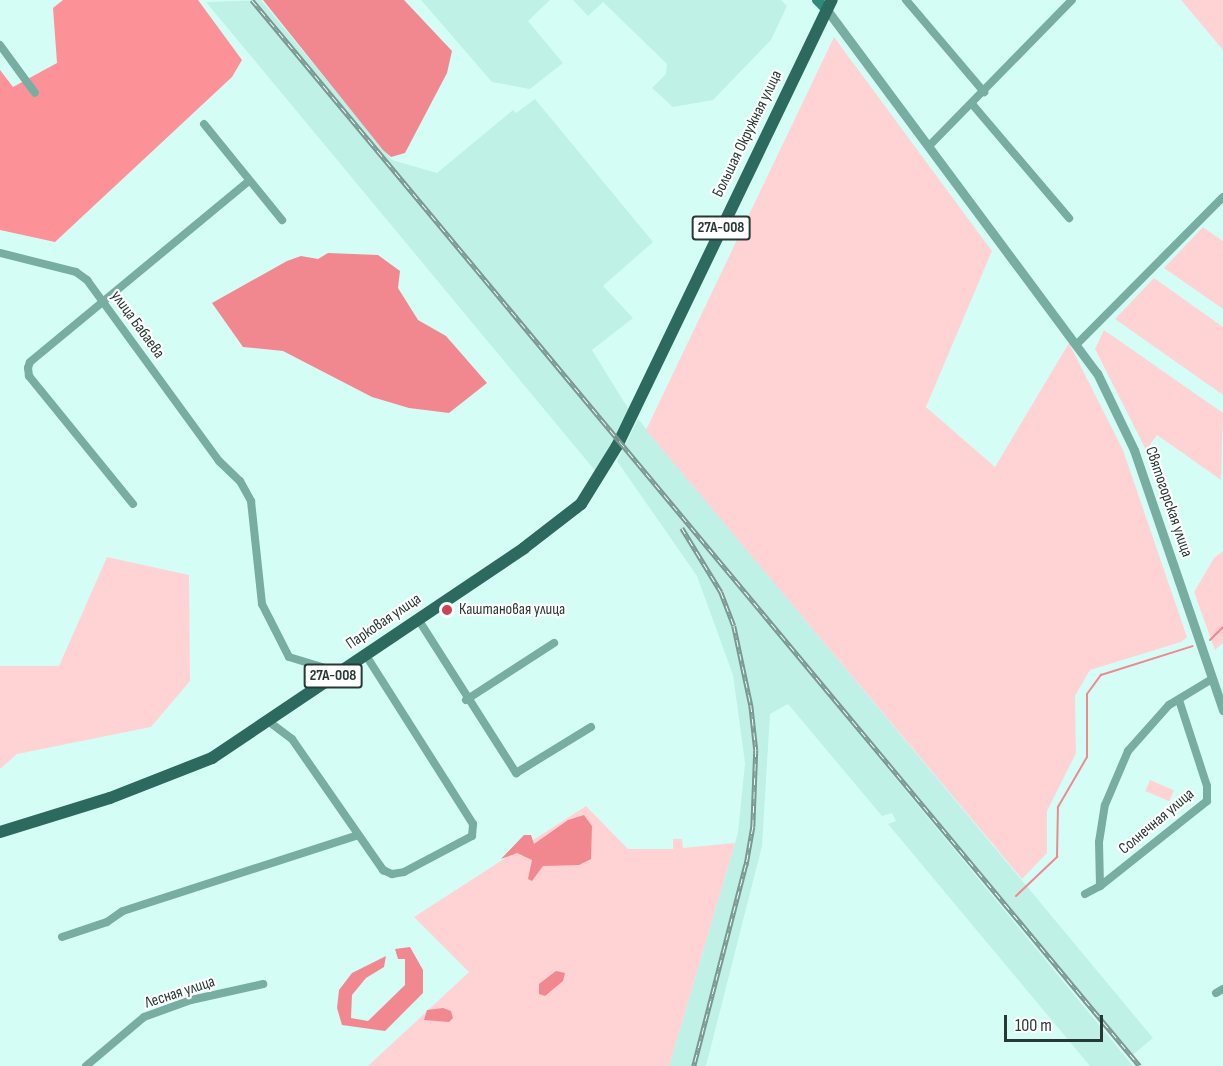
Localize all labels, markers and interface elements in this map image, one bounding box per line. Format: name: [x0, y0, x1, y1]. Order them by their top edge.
street label: Большая Окружная улица: [709, 68, 787, 200]
road number: 27А-008: [691, 216, 751, 240]
street label: улица Бабаева: [106, 287, 168, 363]
street label: Святогорская улица: [1140, 444, 1196, 560]
street label: Парковая улица: [343, 590, 425, 654]
place label: Каштановая улица: [459, 600, 565, 620]
marker: Каштановая улица: [440, 603, 454, 617]
road number: 27А-008: [303, 664, 363, 688]
street label: Солнечная улица: [1115, 785, 1199, 859]
street label: Лесная улица: [143, 973, 217, 1013]
scale bar: [1007, 1003, 1106, 1041]
text: 100 m: [1015, 1015, 1052, 1036]

